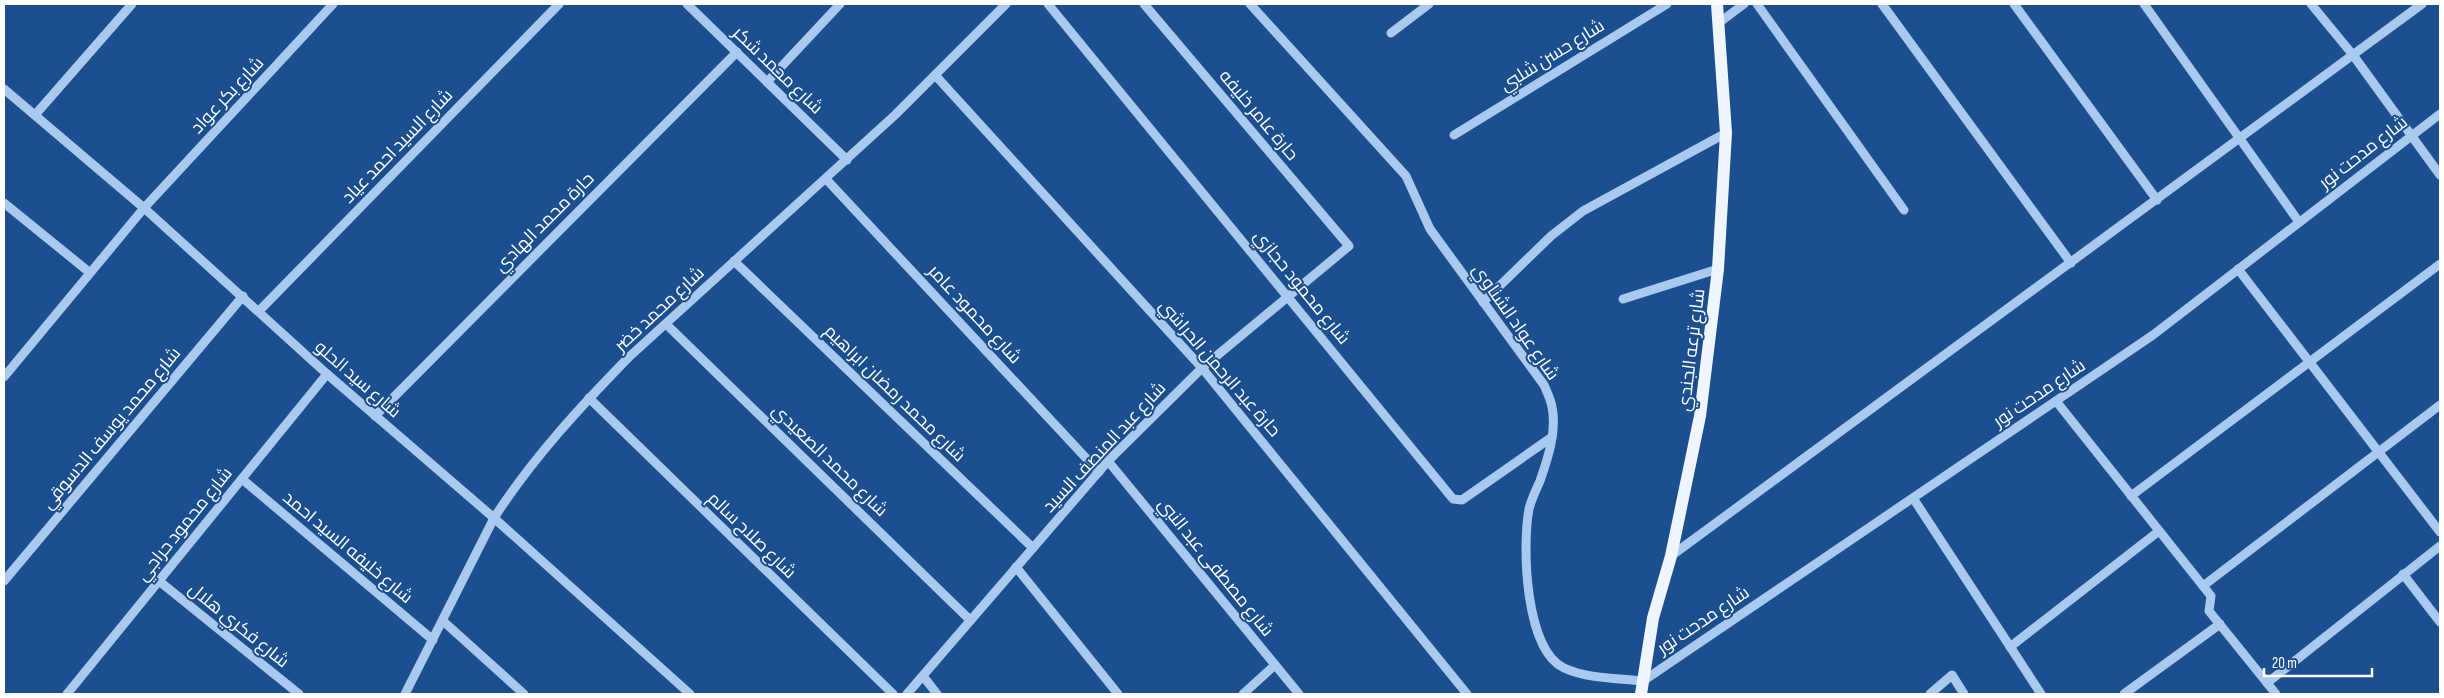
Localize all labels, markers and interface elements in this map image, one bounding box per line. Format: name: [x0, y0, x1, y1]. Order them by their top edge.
street label: شارع حسن شلبي: [1496, 15, 1610, 98]
street label: شارع محمد شكر: [727, 22, 827, 119]
street label: شارع بكر عواد: [187, 53, 269, 139]
street label: حارة عامر خليفه: [1215, 66, 1303, 165]
street label: شارع السيد احمد عياد: [338, 85, 458, 208]
street label: شارع مدحت نور: [2314, 111, 2412, 195]
street label: حارة محمد الهادي: [490, 168, 601, 279]
street label: شارع محمود حجازي: [1247, 226, 1354, 351]
street label: شارع محمود عامر: [922, 260, 1026, 369]
street label: شارع عواد الشناوي: [1465, 260, 1563, 386]
street label: شارع محمد خضر: [609, 262, 709, 358]
street label: شارع ترعه الجندي: [1674, 287, 1712, 413]
street label: حارة عبد الرحمن الحراشي: [1153, 296, 1285, 442]
street label: شارع محمد رمضان ابراهيم: [819, 321, 970, 467]
street label: شارع سيد الحلو: [310, 336, 405, 423]
street label: شارع محمد يوسف الدسوقي: [38, 343, 188, 515]
street label: شارع مدحت نور: [1988, 355, 2090, 433]
street label: شارع عبد المنصف السيد: [1038, 378, 1171, 518]
street label: شارع محمد الصعيدي: [765, 400, 892, 523]
street label: شارع محمود حراجي: [132, 463, 239, 587]
street label: شارع خليفه السيد احمد: [278, 487, 417, 609]
street label: شارع صلاح سالم: [702, 488, 800, 584]
street label: شارع مصطفى عبد النبي: [1151, 494, 1278, 643]
street label: شارع فكري هلال: [182, 578, 293, 675]
street label: شارع مدحت نور: [1652, 582, 1754, 660]
scale bar: [2264, 646, 2372, 678]
text: 20 m: [2272, 654, 2297, 673]

